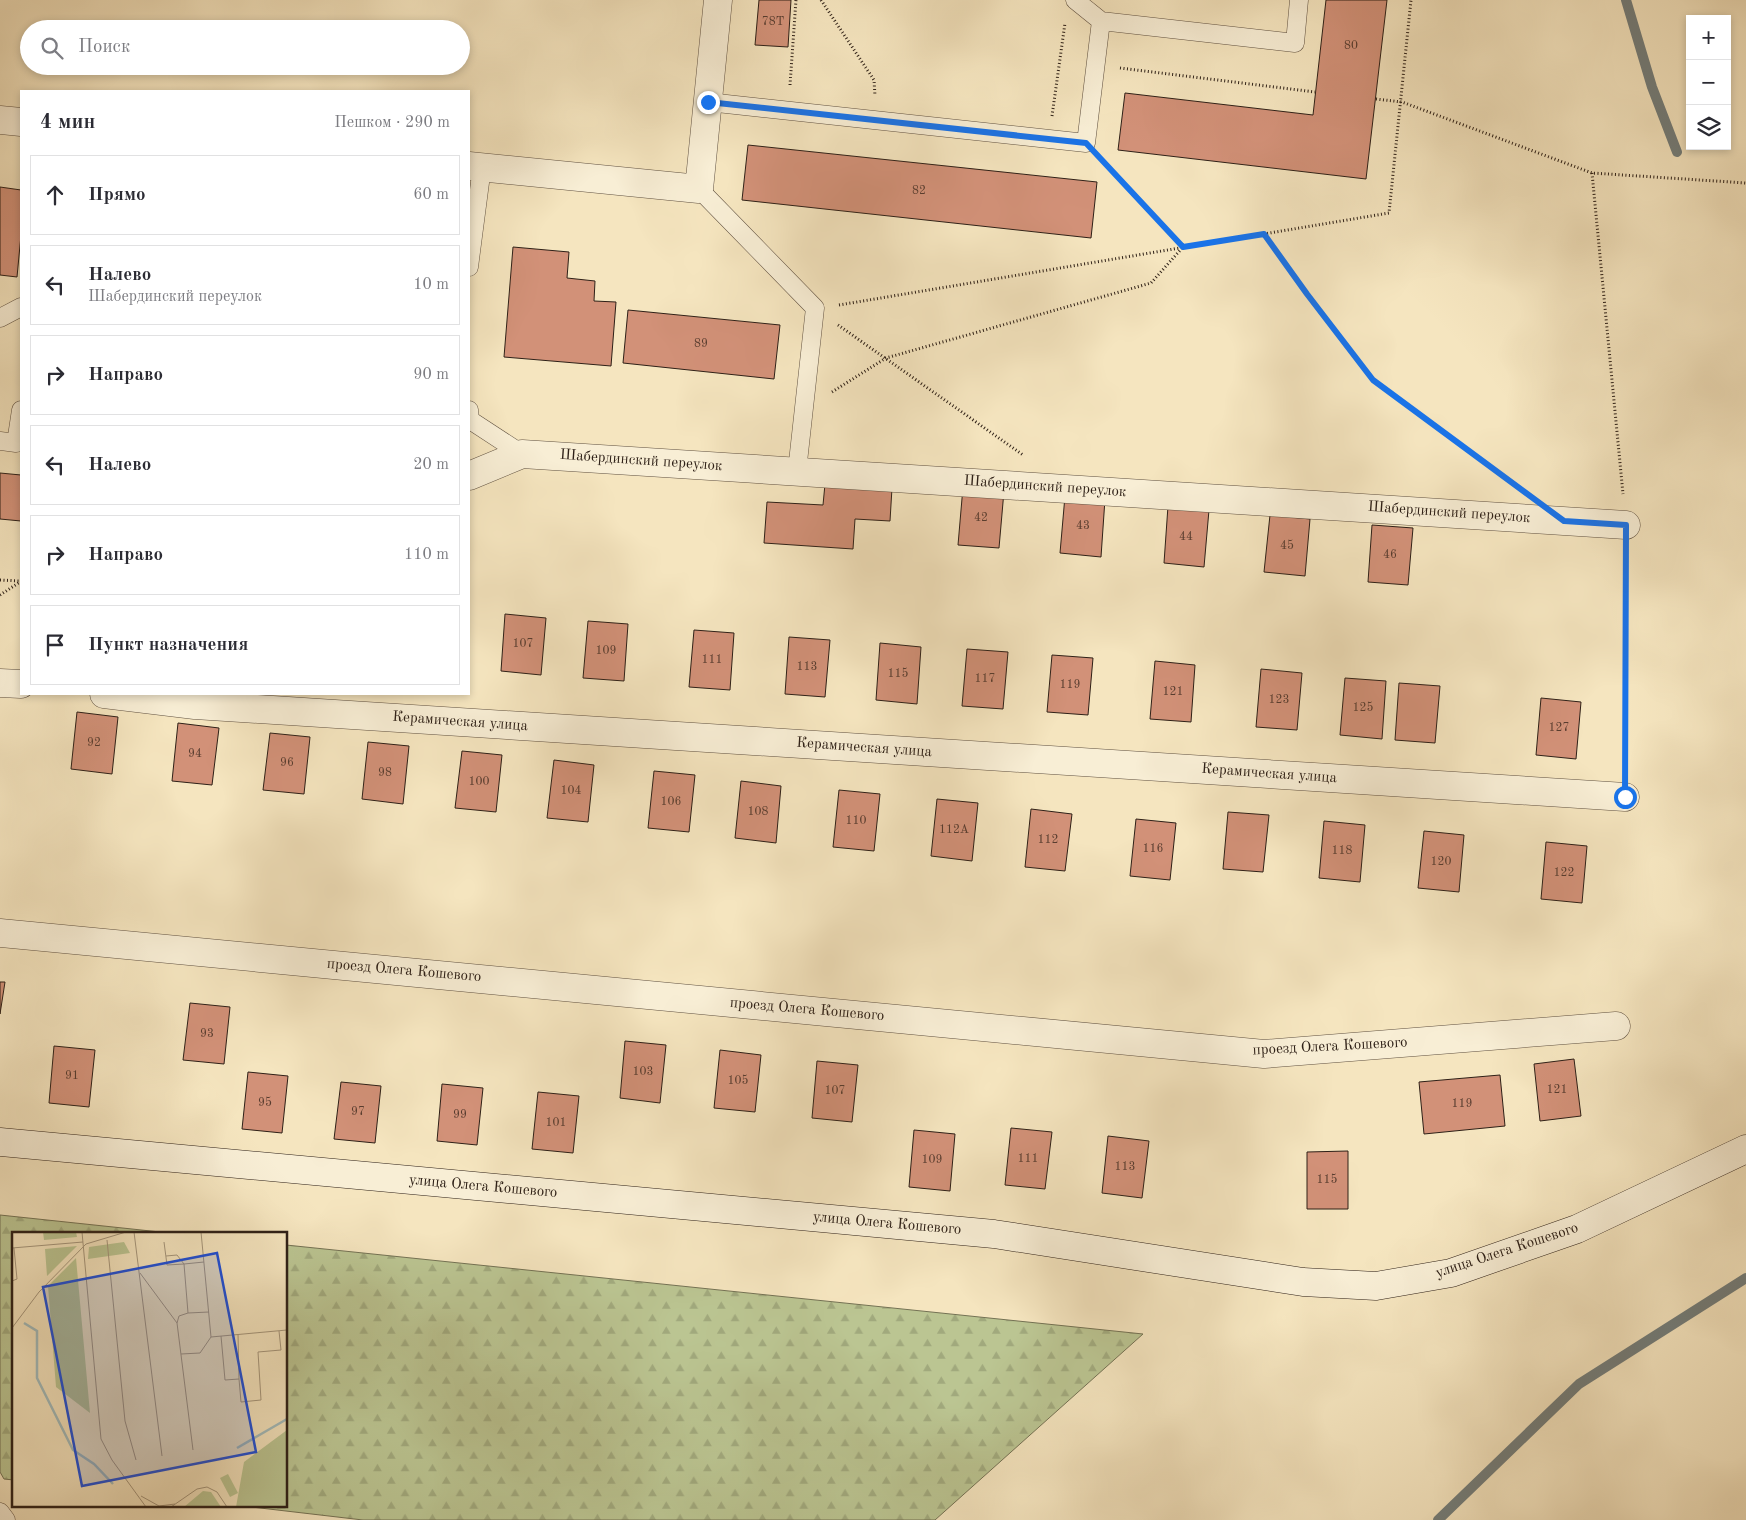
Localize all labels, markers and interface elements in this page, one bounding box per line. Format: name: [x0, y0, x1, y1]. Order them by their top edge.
map controls: [1686, 15, 1731, 150]
button: +: [1686, 15, 1731, 60]
house number: 78Т: [762, 16, 784, 28]
search box: [20, 20, 470, 75]
icon: search: [38, 34, 66, 62]
text: Поиск: [78, 38, 130, 57]
house number: 80: [1344, 40, 1358, 52]
button: −: [1686, 60, 1731, 105]
route end: [697, 91, 720, 114]
button: layers: [1686, 105, 1731, 150]
text: 4 мин: [40, 112, 95, 133]
text: Пешком · 290 m: [334, 115, 450, 131]
icon: ahead: [41, 181, 69, 209]
house number: 82: [912, 185, 926, 197]
text: Прямо: [88, 186, 146, 205]
text: 60 m: [413, 187, 449, 203]
text: Налево: [88, 266, 151, 285]
icon: left: [41, 271, 69, 299]
text: 10 m: [413, 277, 449, 293]
text: Шабердинский переулок: [88, 289, 262, 305]
house number: 89: [694, 338, 708, 350]
icon: right: [41, 361, 69, 389]
text: Направо: [88, 366, 163, 385]
text: 90 m: [413, 367, 449, 383]
street label: Шабердинский переулок: [559, 448, 723, 474]
icon: left: [41, 451, 69, 479]
text: Налево: [88, 456, 151, 475]
text: 20 m: [413, 457, 449, 473]
street label: Шабердинский переулок: [963, 474, 1127, 500]
street label: Шабердинский переулок: [1367, 500, 1531, 526]
house number: 42: [974, 512, 988, 524]
house number: 43: [1076, 520, 1090, 532]
house number: 44: [1179, 531, 1193, 543]
house number: 45: [1280, 539, 1294, 552]
icon: right: [41, 541, 69, 569]
text: Направо: [88, 546, 163, 565]
text: 110 m: [404, 547, 449, 563]
house number: 46: [1383, 549, 1397, 561]
icon: arrive: [41, 631, 69, 659]
text: Пункт назначения: [88, 636, 248, 655]
house number: 107: [513, 638, 533, 650]
house number: 109: [596, 645, 616, 657]
house number: 111: [702, 654, 722, 666]
house number: 113: [797, 661, 817, 673]
house number: 115: [888, 667, 908, 680]
house number: 117: [975, 673, 995, 685]
house number: 119: [1060, 679, 1080, 691]
house number: 121: [1163, 686, 1183, 698]
house number: 123: [1269, 694, 1289, 706]
house number: 125: [1353, 701, 1373, 714]
street label: Керамическая улица: [392, 710, 529, 734]
house number: 127: [1549, 722, 1569, 734]
street label: Керамическая улица: [796, 736, 933, 760]
house number: 92: [87, 737, 101, 749]
house number: 94: [188, 748, 202, 760]
house number: 96: [280, 757, 294, 769]
street label: Керамическая улица: [1201, 762, 1338, 786]
house number: 98: [378, 767, 392, 779]
house number: 100: [469, 776, 489, 788]
house number: 104: [561, 785, 581, 797]
route start: [1614, 786, 1637, 809]
house number: 106: [661, 796, 681, 808]
house number: 108: [748, 806, 768, 818]
house number: 110: [846, 815, 866, 827]
house number: 112А: [939, 824, 969, 836]
house number: 112: [1038, 834, 1058, 846]
house number: 116: [1143, 843, 1163, 855]
house number: 118: [1332, 845, 1352, 857]
house number: 120: [1431, 856, 1451, 868]
house number: 122: [1554, 867, 1574, 879]
street label: проезд Олега Кошевого: [326, 957, 482, 985]
street label: проезд Олега Кошевого: [729, 996, 885, 1024]
house number: 93: [200, 1028, 214, 1040]
street label: проезд Олега Кошевого: [1252, 1035, 1408, 1059]
house number: 103: [633, 1066, 653, 1078]
house number: 91: [65, 1070, 79, 1082]
house number: 105: [728, 1074, 748, 1087]
house number: 121: [1547, 1084, 1567, 1096]
house number: 107: [825, 1085, 845, 1097]
house number: 95: [258, 1096, 272, 1109]
house number: 119: [1452, 1098, 1472, 1110]
house number: 97: [351, 1106, 365, 1118]
house number: 99: [453, 1109, 467, 1121]
house number: 101: [546, 1117, 566, 1129]
house number: 111: [1018, 1153, 1038, 1165]
house number: 109: [922, 1154, 942, 1166]
house number: 113: [1115, 1161, 1135, 1173]
street label: улица Олега Кошевого: [408, 1173, 558, 1201]
house number: 115: [1317, 1173, 1337, 1186]
street label: улица Олега Кошевого: [812, 1210, 962, 1238]
street label: улица Олега Кошевого: [1434, 1221, 1580, 1281]
inset map: [12, 1232, 288, 1508]

